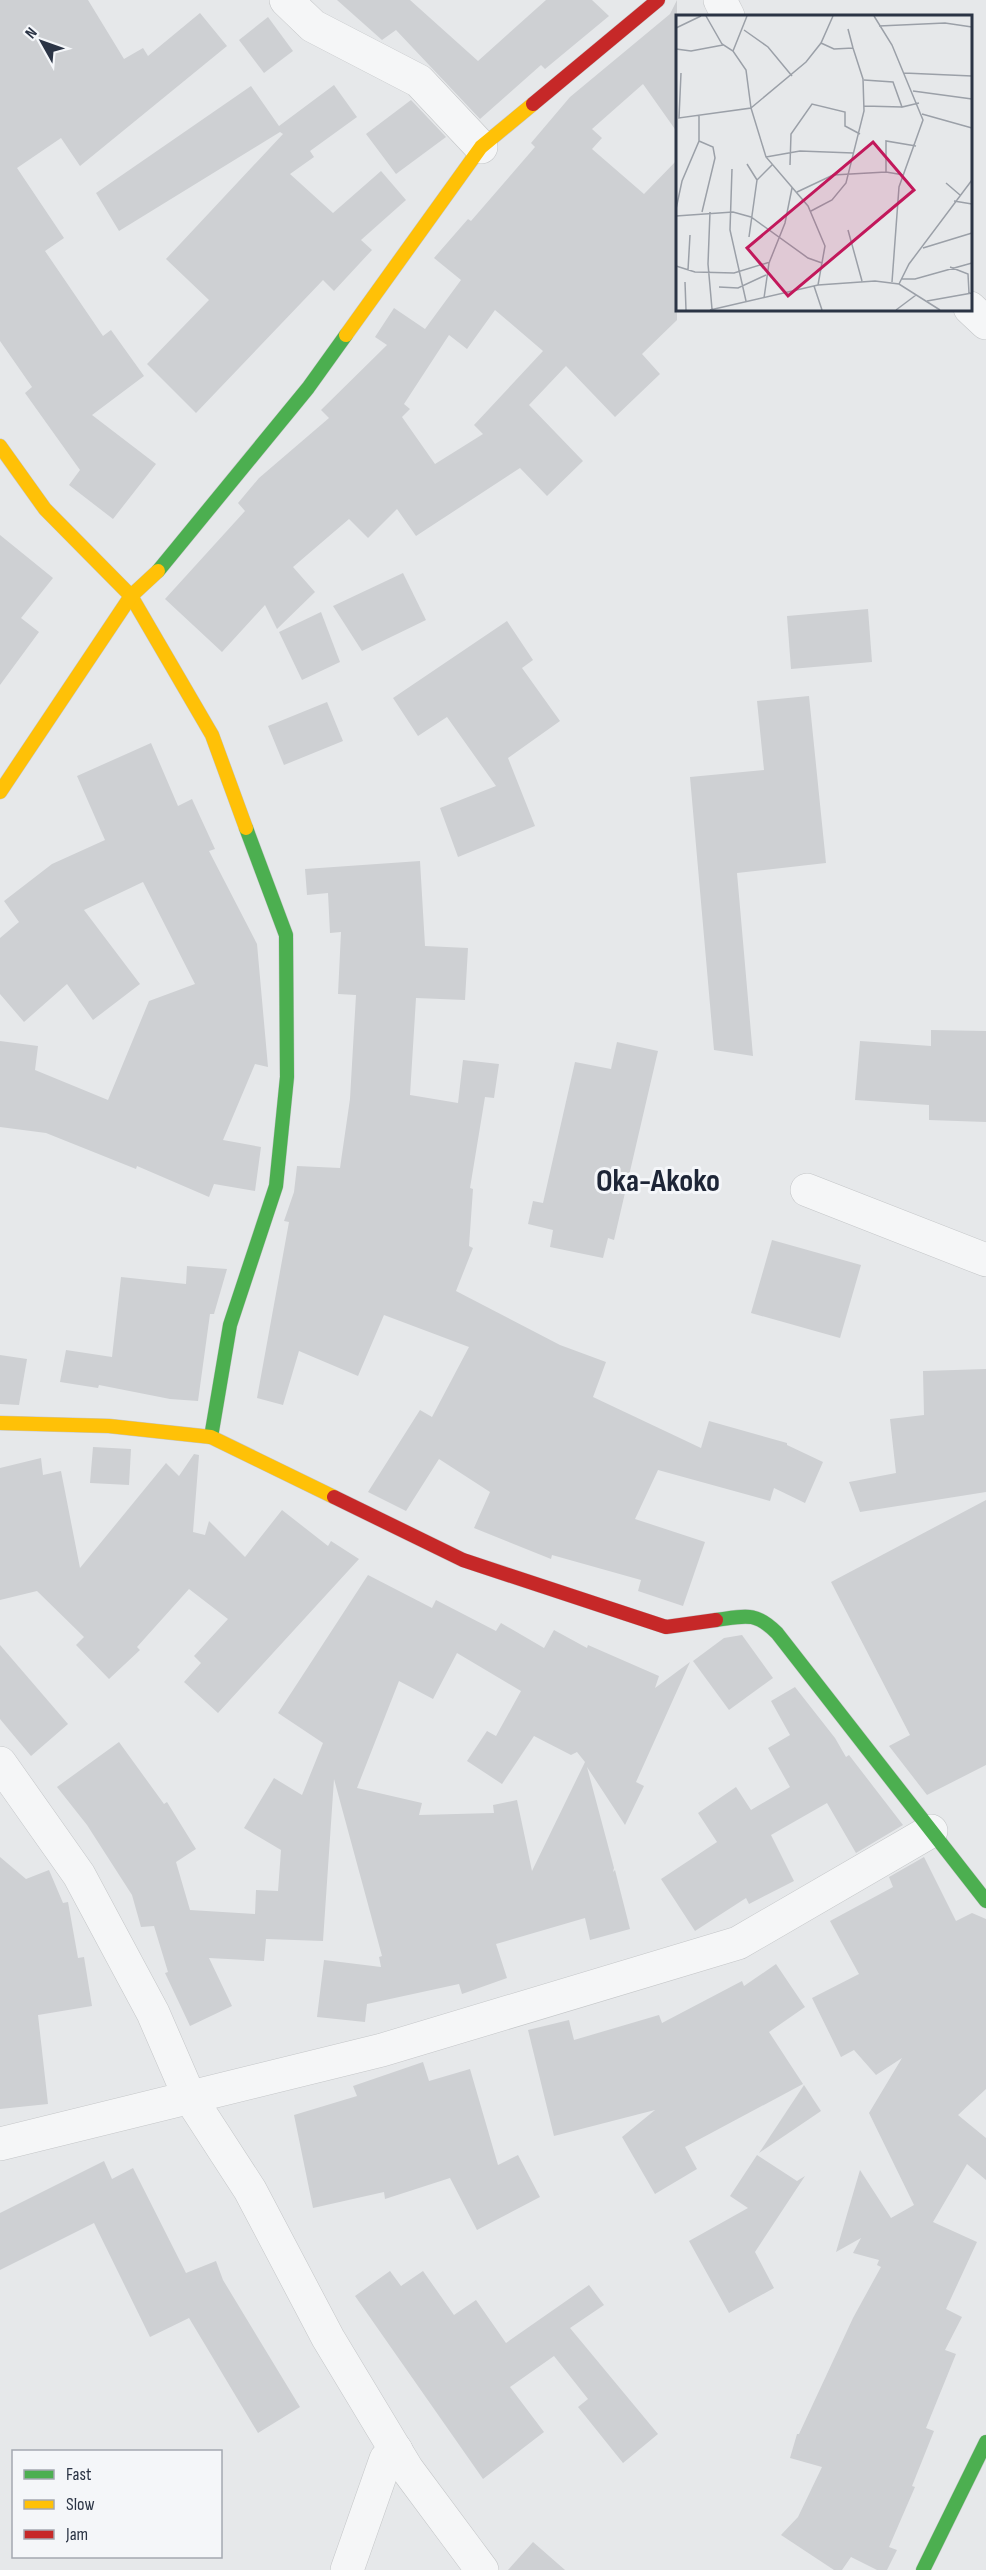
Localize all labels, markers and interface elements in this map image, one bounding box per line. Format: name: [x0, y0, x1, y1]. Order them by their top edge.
north arrow: [12, 12, 72, 72]
inset map: [676, 15, 971, 310]
text: N: [22, 24, 42, 43]
district label: Oka-Akoko: [596, 1162, 720, 1201]
legend: [12, 2450, 222, 2558]
text: Fast: [66, 2464, 92, 2485]
text: Slow: [66, 2494, 95, 2515]
text: Jam: [65, 2524, 88, 2545]

